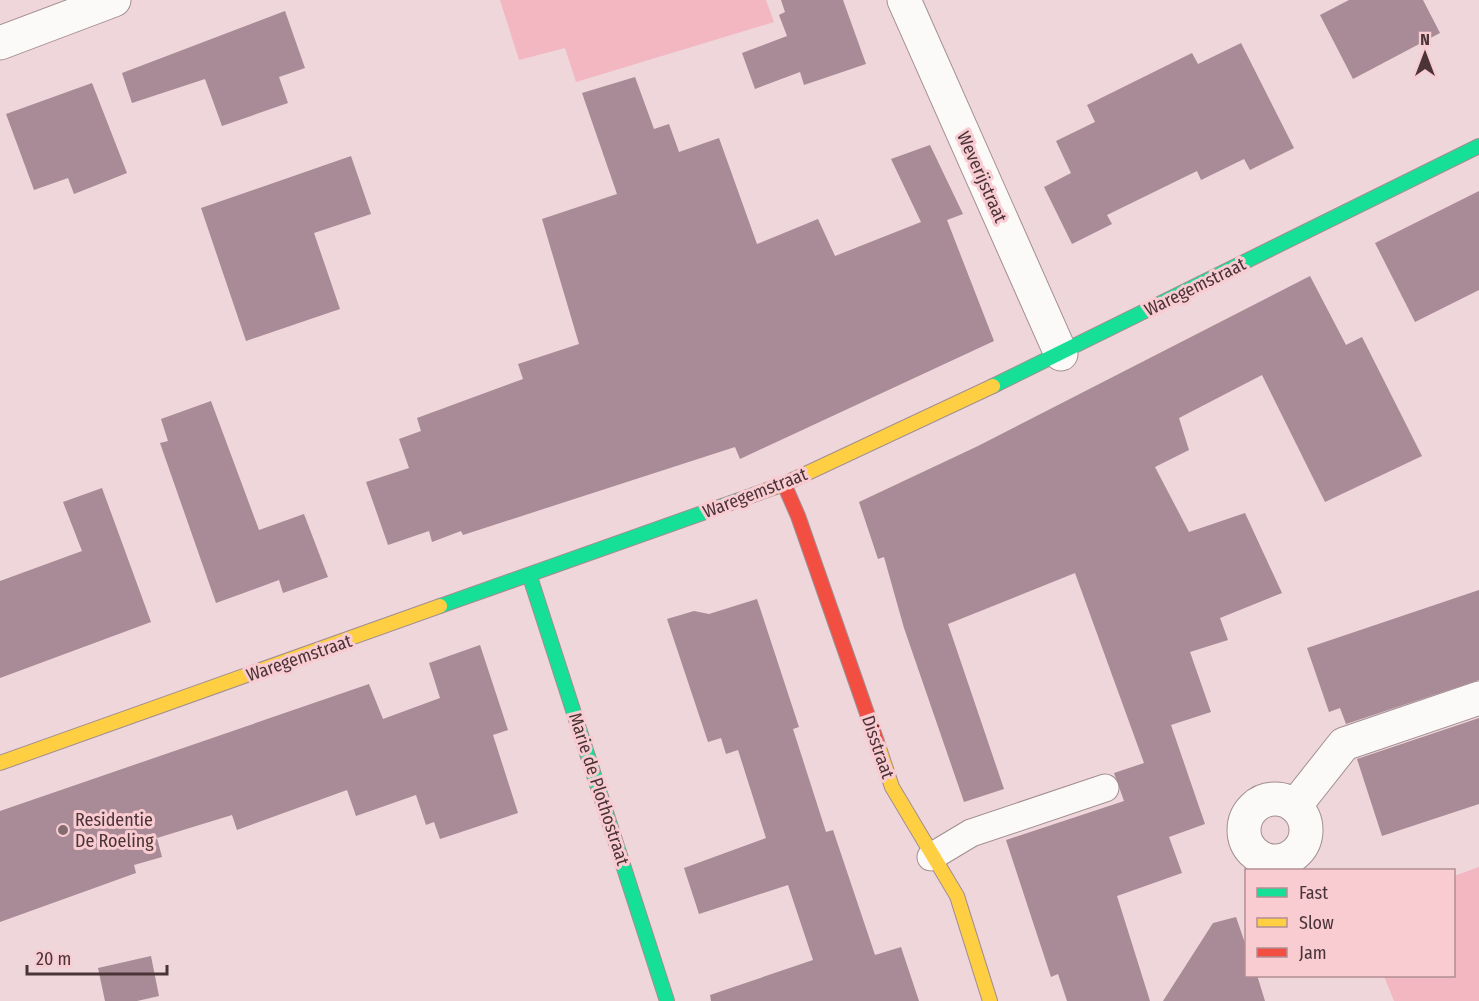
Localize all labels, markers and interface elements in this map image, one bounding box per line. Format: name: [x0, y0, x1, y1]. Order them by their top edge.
north arrow: [1395, 24, 1455, 84]
text: N: [1420, 30, 1430, 49]
street label: Weverijstraat: [952, 128, 1012, 226]
street label: Waregemstraat: [1141, 253, 1249, 321]
street label: Waregemstraat: [700, 463, 810, 523]
street label: Waregemstraat: [243, 630, 355, 686]
street label: Marie de Plothostraat: [564, 710, 634, 868]
street label: Disstraat: [857, 713, 899, 782]
place label: Residentie De Roeling: [75, 809, 154, 852]
marker: Residentie De Roeling: [56, 823, 70, 837]
legend: [1245, 869, 1455, 977]
text: Fast: [1299, 882, 1328, 904]
text: Slow: [1299, 912, 1334, 934]
scale bar: [27, 938, 166, 976]
text: Jam: [1299, 942, 1327, 964]
text: 20 m: [36, 948, 71, 970]

